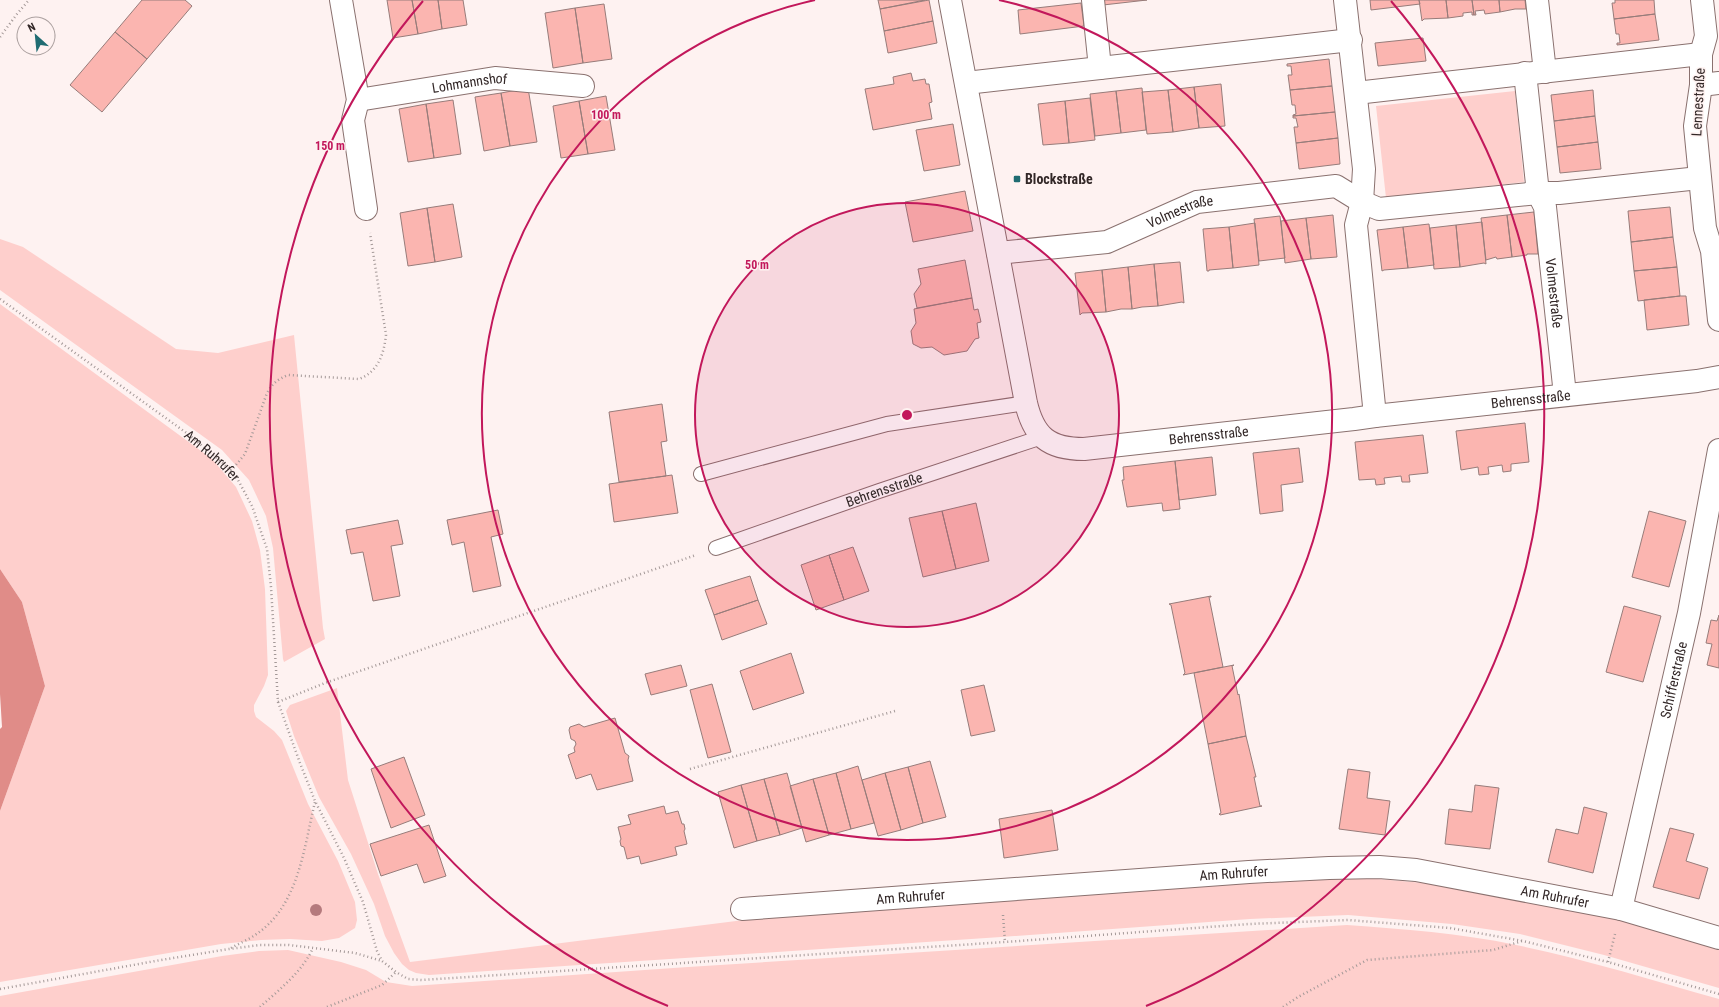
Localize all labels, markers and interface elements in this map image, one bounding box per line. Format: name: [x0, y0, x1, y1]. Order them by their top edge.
north arrow: [16, 16, 56, 56]
text: N: [26, 20, 38, 35]
street label: Lennestraße: [1688, 67, 1708, 137]
street label: Lohmannshof: [431, 70, 508, 96]
text: 100 m: [591, 108, 621, 122]
text: 150 m: [315, 139, 345, 153]
place label: Blockstraße: [1025, 171, 1093, 187]
marker: Blockstraße: [1012, 174, 1022, 184]
street label: Volmestraße: [1144, 192, 1214, 231]
street label: Volmestraße: [1543, 257, 1566, 329]
text: 50 m: [745, 258, 769, 272]
street label: Behrensstraße: [1490, 387, 1572, 411]
centre of rings: [900, 408, 914, 422]
street label: Behrensstraße: [1168, 423, 1250, 448]
street label: Am Ruhrufer: [181, 427, 243, 484]
street label: Behrensstraße: [844, 469, 925, 510]
street label: Schifferstraße: [1657, 640, 1690, 720]
street label: Am Ruhrufer: [1199, 863, 1269, 884]
street label: Am Ruhrufer: [1520, 882, 1590, 911]
street label: Am Ruhrufer: [876, 886, 946, 907]

